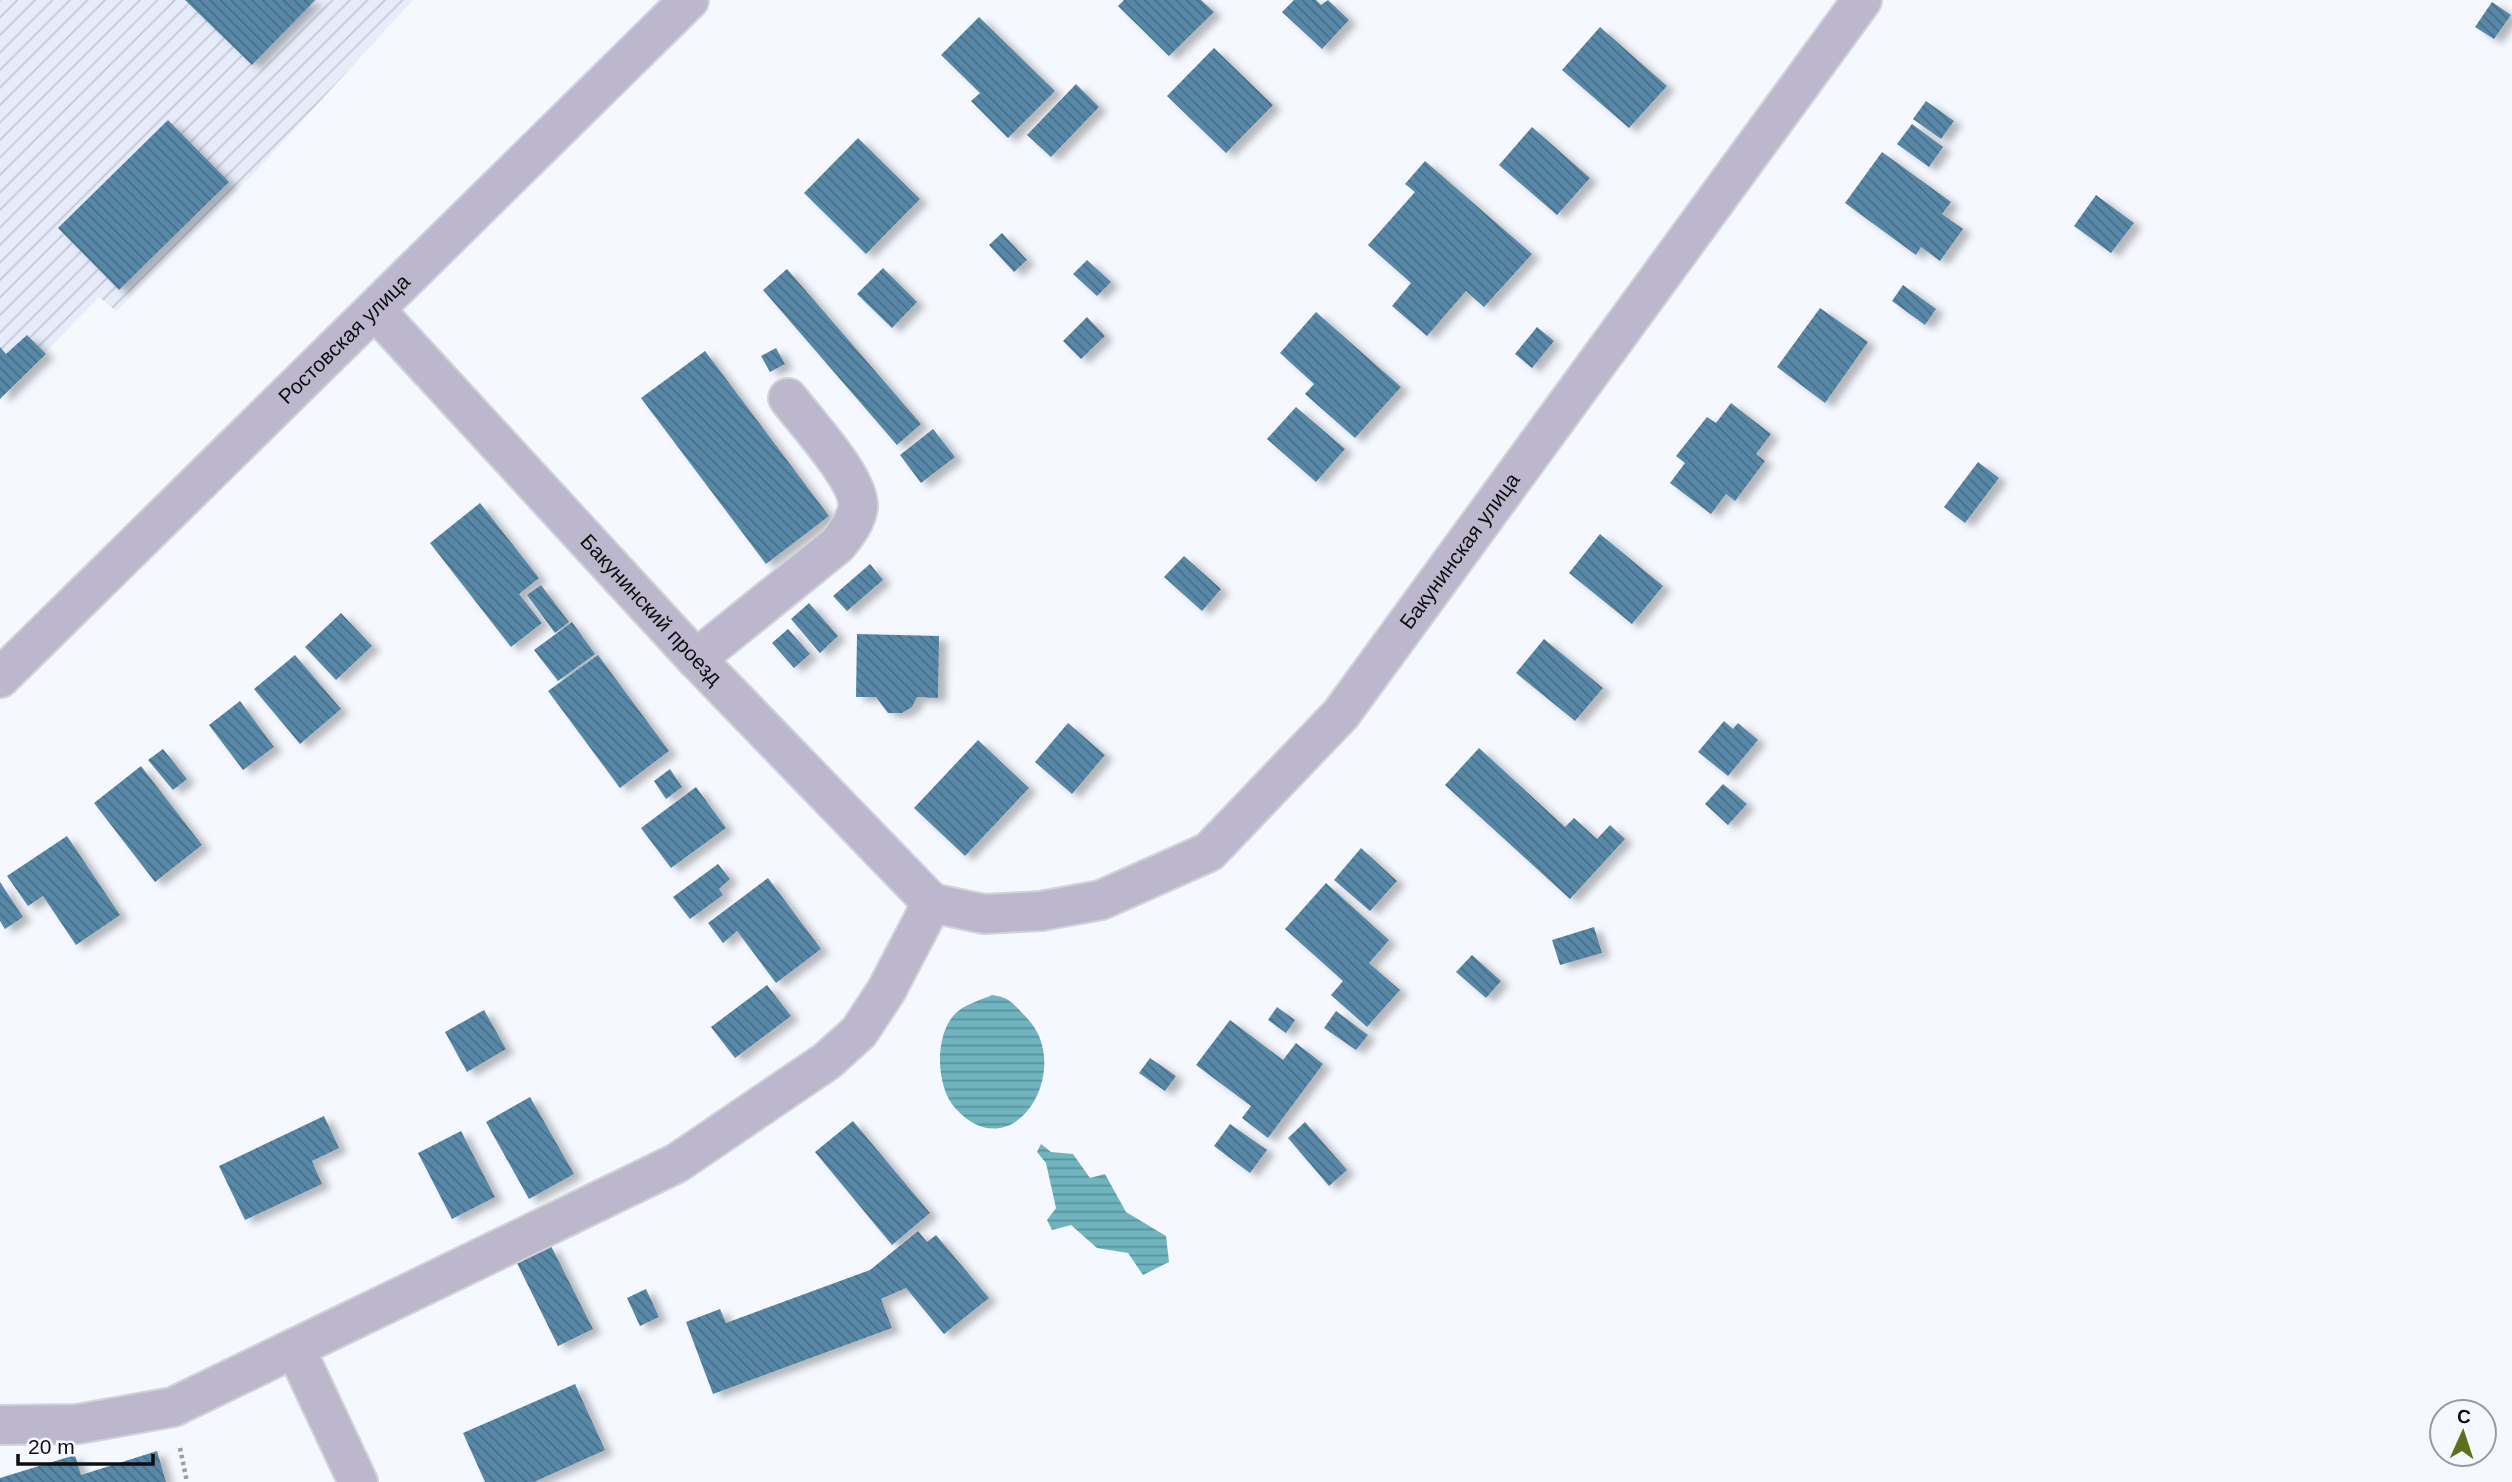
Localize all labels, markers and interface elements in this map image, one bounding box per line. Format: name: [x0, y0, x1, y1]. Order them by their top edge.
street label: Ростовская улица: [274, 269, 414, 408]
street label: Бакунинская улица: [1395, 468, 1524, 633]
street label: Бакунинский проезд: [576, 529, 727, 689]
north arrow: [2428, 1398, 2498, 1468]
text: С: [2456, 1406, 2472, 1427]
scale bar: [18, 1422, 152, 1466]
text: 20 m: [28, 1435, 75, 1458]

